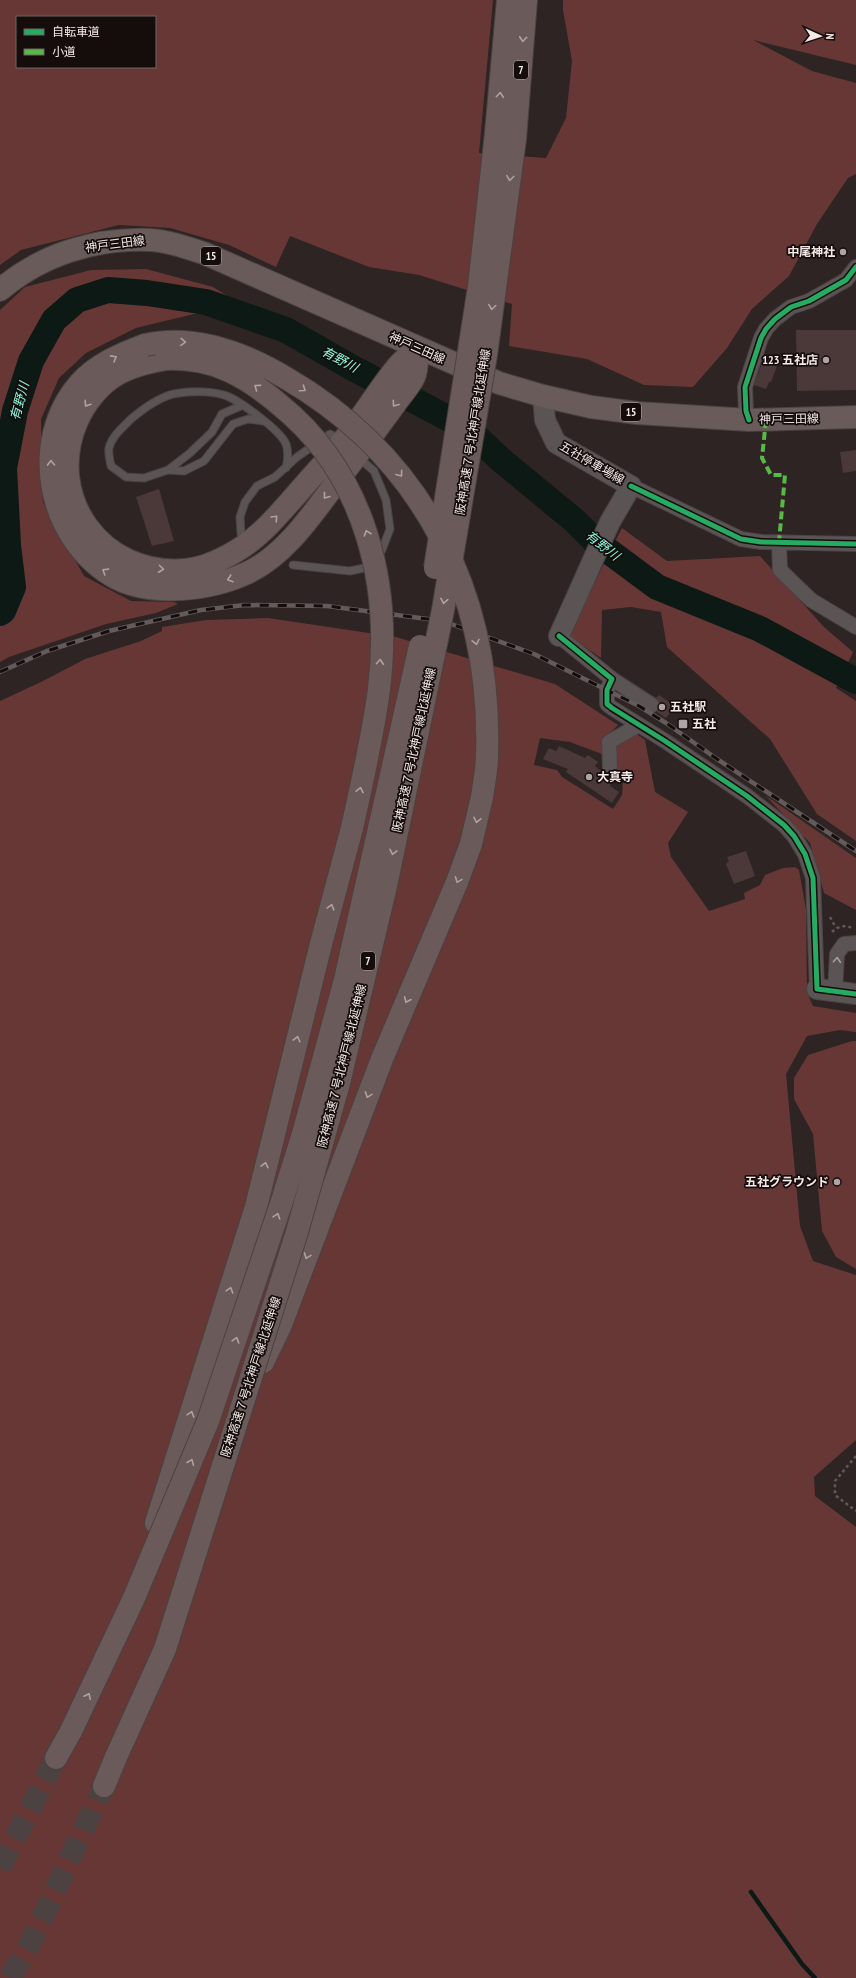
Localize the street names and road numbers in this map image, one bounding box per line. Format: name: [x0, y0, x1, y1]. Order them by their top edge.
road number: 7: [514, 61, 528, 79]
street label: 神戸三田線: [84, 232, 146, 255]
road number: 15: [201, 247, 221, 265]
street label: 神戸三田線: [387, 328, 448, 367]
street label: 阪神高速７号北神戸線北延伸線: [452, 348, 493, 516]
road number: 15: [621, 403, 641, 421]
street label: 神戸三田線: [759, 410, 819, 427]
street label: 五社停車場線: [557, 438, 627, 487]
street label: 阪神高速７号北神戸線北延伸線: [389, 666, 438, 834]
road number: 7: [361, 952, 375, 970]
street label: 阪神高速７号北神戸線北延伸線: [314, 983, 369, 1149]
street label: 阪神高速７号北神戸線北延伸線: [217, 1295, 284, 1459]

